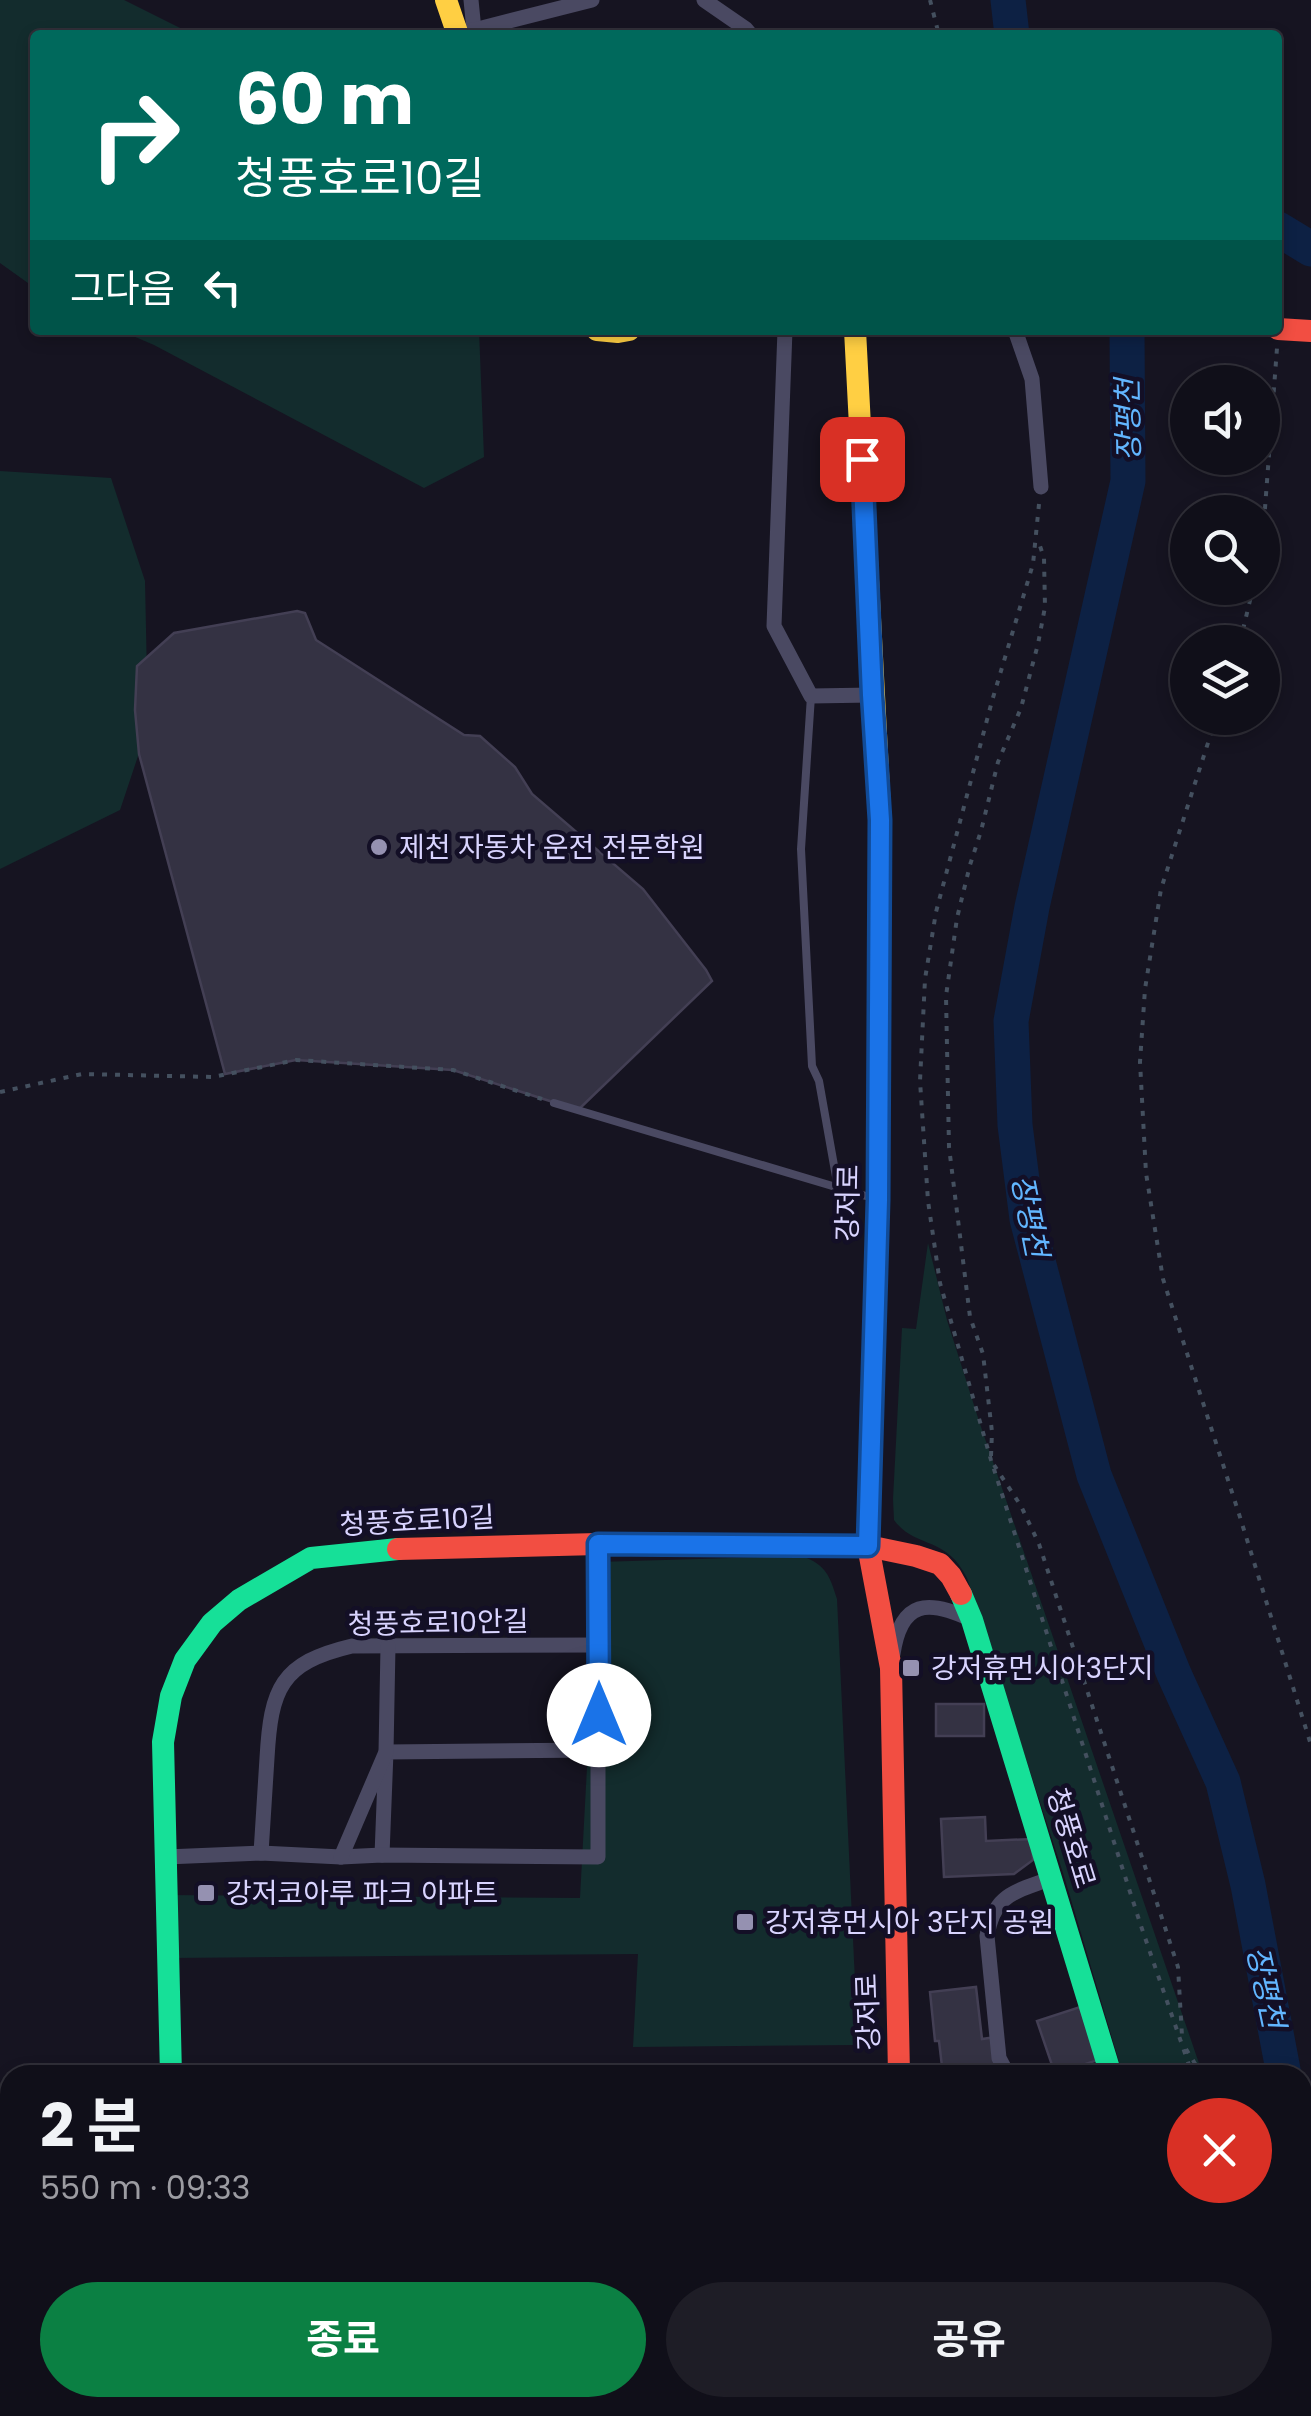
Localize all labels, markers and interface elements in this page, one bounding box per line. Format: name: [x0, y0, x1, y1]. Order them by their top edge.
text: 60 m: [235, 50, 414, 149]
icon: right: [70, 70, 200, 200]
text: 청풍호로10길: [235, 147, 485, 210]
icon: left: [195, 260, 250, 315]
text: 그다음: [70, 262, 175, 315]
map controls: [1170, 365, 1280, 735]
button: sound: [1170, 365, 1280, 475]
water label: 장평천: [1106, 375, 1150, 462]
pin: [820, 417, 905, 502]
icon: arrive: [835, 432, 890, 487]
button: search: [1170, 495, 1280, 605]
button: layers: [1170, 625, 1280, 735]
place label: 제천 자동차 운전 전문학원: [399, 828, 705, 867]
marker: 제천 자동차 운전 전문학원: [368, 836, 390, 858]
street label: 강저로: [828, 1164, 868, 1242]
water label: 장평천: [1001, 1171, 1060, 1264]
street label: 청풍호로10길: [338, 1497, 496, 1545]
street label: 청풍호로10안길: [347, 1602, 529, 1644]
place label: 강저휴먼시아3단지: [931, 1649, 1154, 1688]
marker: 강저휴먼시아3단지: [900, 1657, 922, 1679]
position arrow: [547, 1663, 651, 1767]
street label: 청풍호로: [1037, 1783, 1105, 1893]
place label: 강저코아루 파크 아파트: [226, 1874, 499, 1913]
marker: 강저코아루 파크 아파트: [195, 1882, 217, 1904]
place label: 강저휴먼시아 3단지 공원: [765, 1903, 1054, 1942]
marker: 강저휴먼시아 3단지 공원: [734, 1911, 756, 1933]
water label: 장평천: [1236, 1942, 1296, 2035]
street label: 강저로: [847, 1973, 889, 2051]
text: 2 분: [40, 2084, 142, 2168]
button: close: [1167, 2098, 1272, 2203]
text: 550 m · 09:33: [40, 2165, 250, 2210]
button: 종료: [40, 2282, 646, 2397]
button: 공유: [666, 2282, 1272, 2397]

